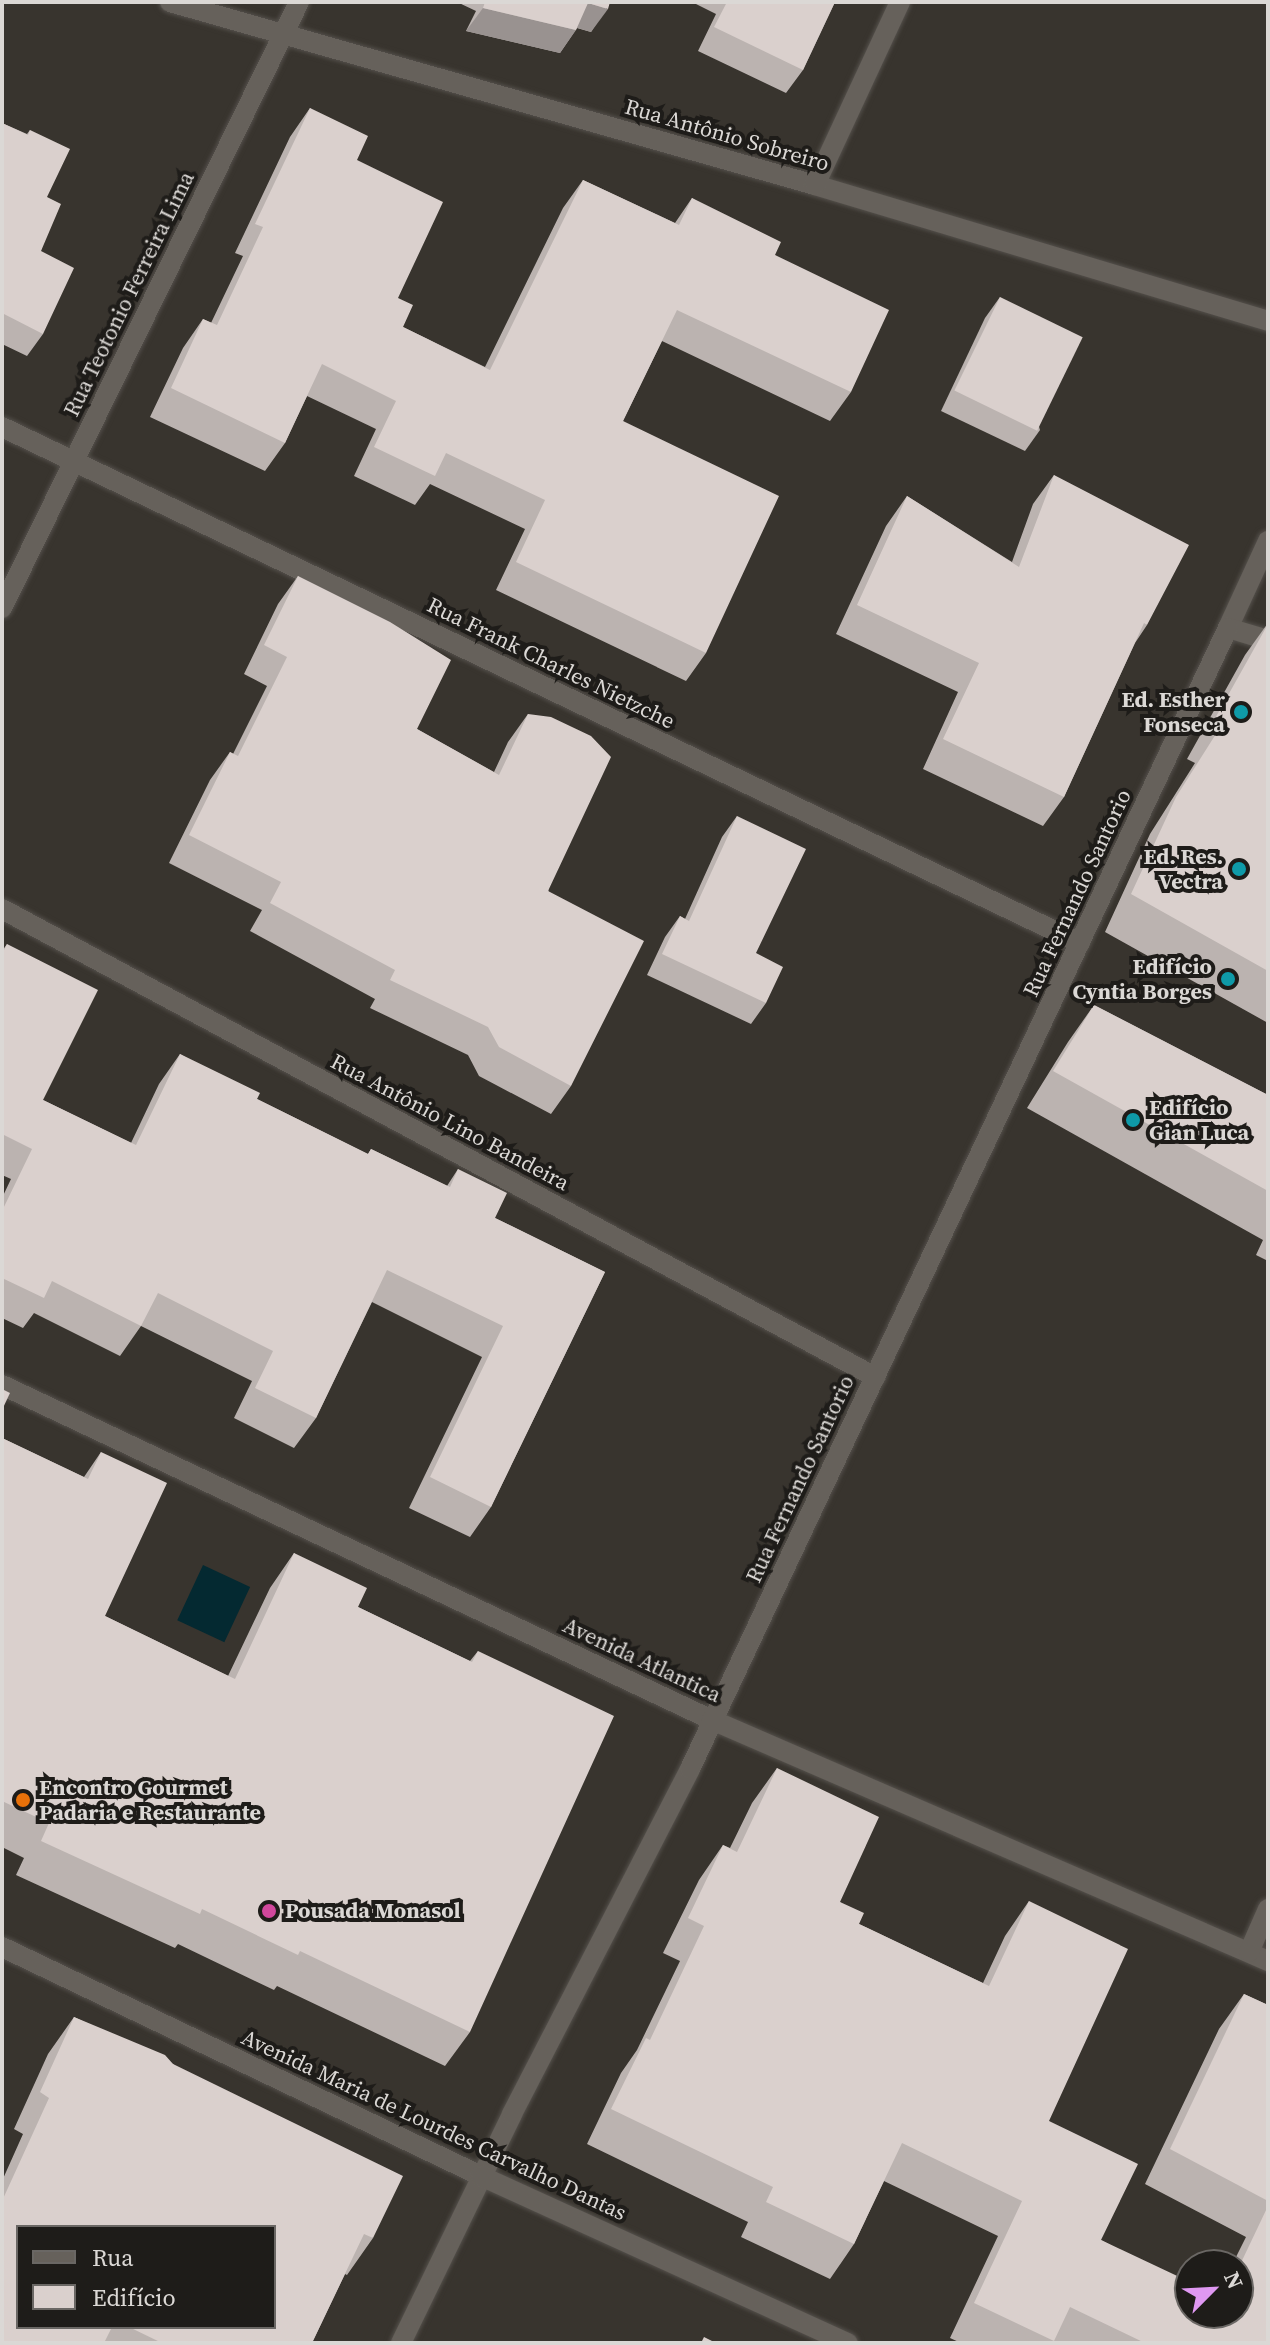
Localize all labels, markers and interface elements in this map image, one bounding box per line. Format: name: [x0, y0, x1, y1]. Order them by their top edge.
street label: Rua Antônio Sobreiro: [622, 93, 832, 177]
street label: Rua Teotonio Ferreira Lima: [58, 167, 200, 421]
street label: Rua Frank Charles Nietzche: [423, 592, 679, 734]
place label: Ed. Esther Fonseca: [1122, 686, 1225, 738]
marker: Ed. Esther Fonseca: [1232, 703, 1250, 721]
street label: Rua Fernando Santorio: [1017, 785, 1137, 1001]
place label: Ed. Res. Vectra: [1143, 843, 1223, 894]
marker: Ed. Res. Vectra: [1230, 860, 1248, 878]
place label: Edifício Cyntia Borges: [1073, 953, 1212, 1004]
marker: Edifício Cyntia Borges: [1219, 970, 1237, 988]
street label: Rua Antônio Lino Bandeira: [326, 1048, 574, 1196]
place label: Edifício Gian Luca: [1149, 1094, 1249, 1146]
marker: Edifício Gian Luca: [1124, 1111, 1142, 1129]
street label: Rua Fernando Santorio: [740, 1371, 860, 1587]
street label: Avenida Atlantica: [559, 1612, 725, 1708]
place label: Encontro Gourmet Padaria e Restaurante: [39, 1774, 261, 1826]
marker: Encontro Gourmet Padaria e Restaurante: [14, 1791, 32, 1809]
place label: Pousada Monasol: [285, 1898, 461, 1924]
marker: Pousada Monasol: [260, 1902, 278, 1920]
street label: Avenida Maria de Lourdes Carvalho Dantas: [237, 2024, 631, 2226]
legend: [16, 2225, 276, 2329]
text: Rua: [92, 2241, 134, 2274]
north arrow: [1174, 2249, 1254, 2329]
text: N: [1217, 2267, 1251, 2293]
text: Edifício: [92, 2281, 176, 2314]

